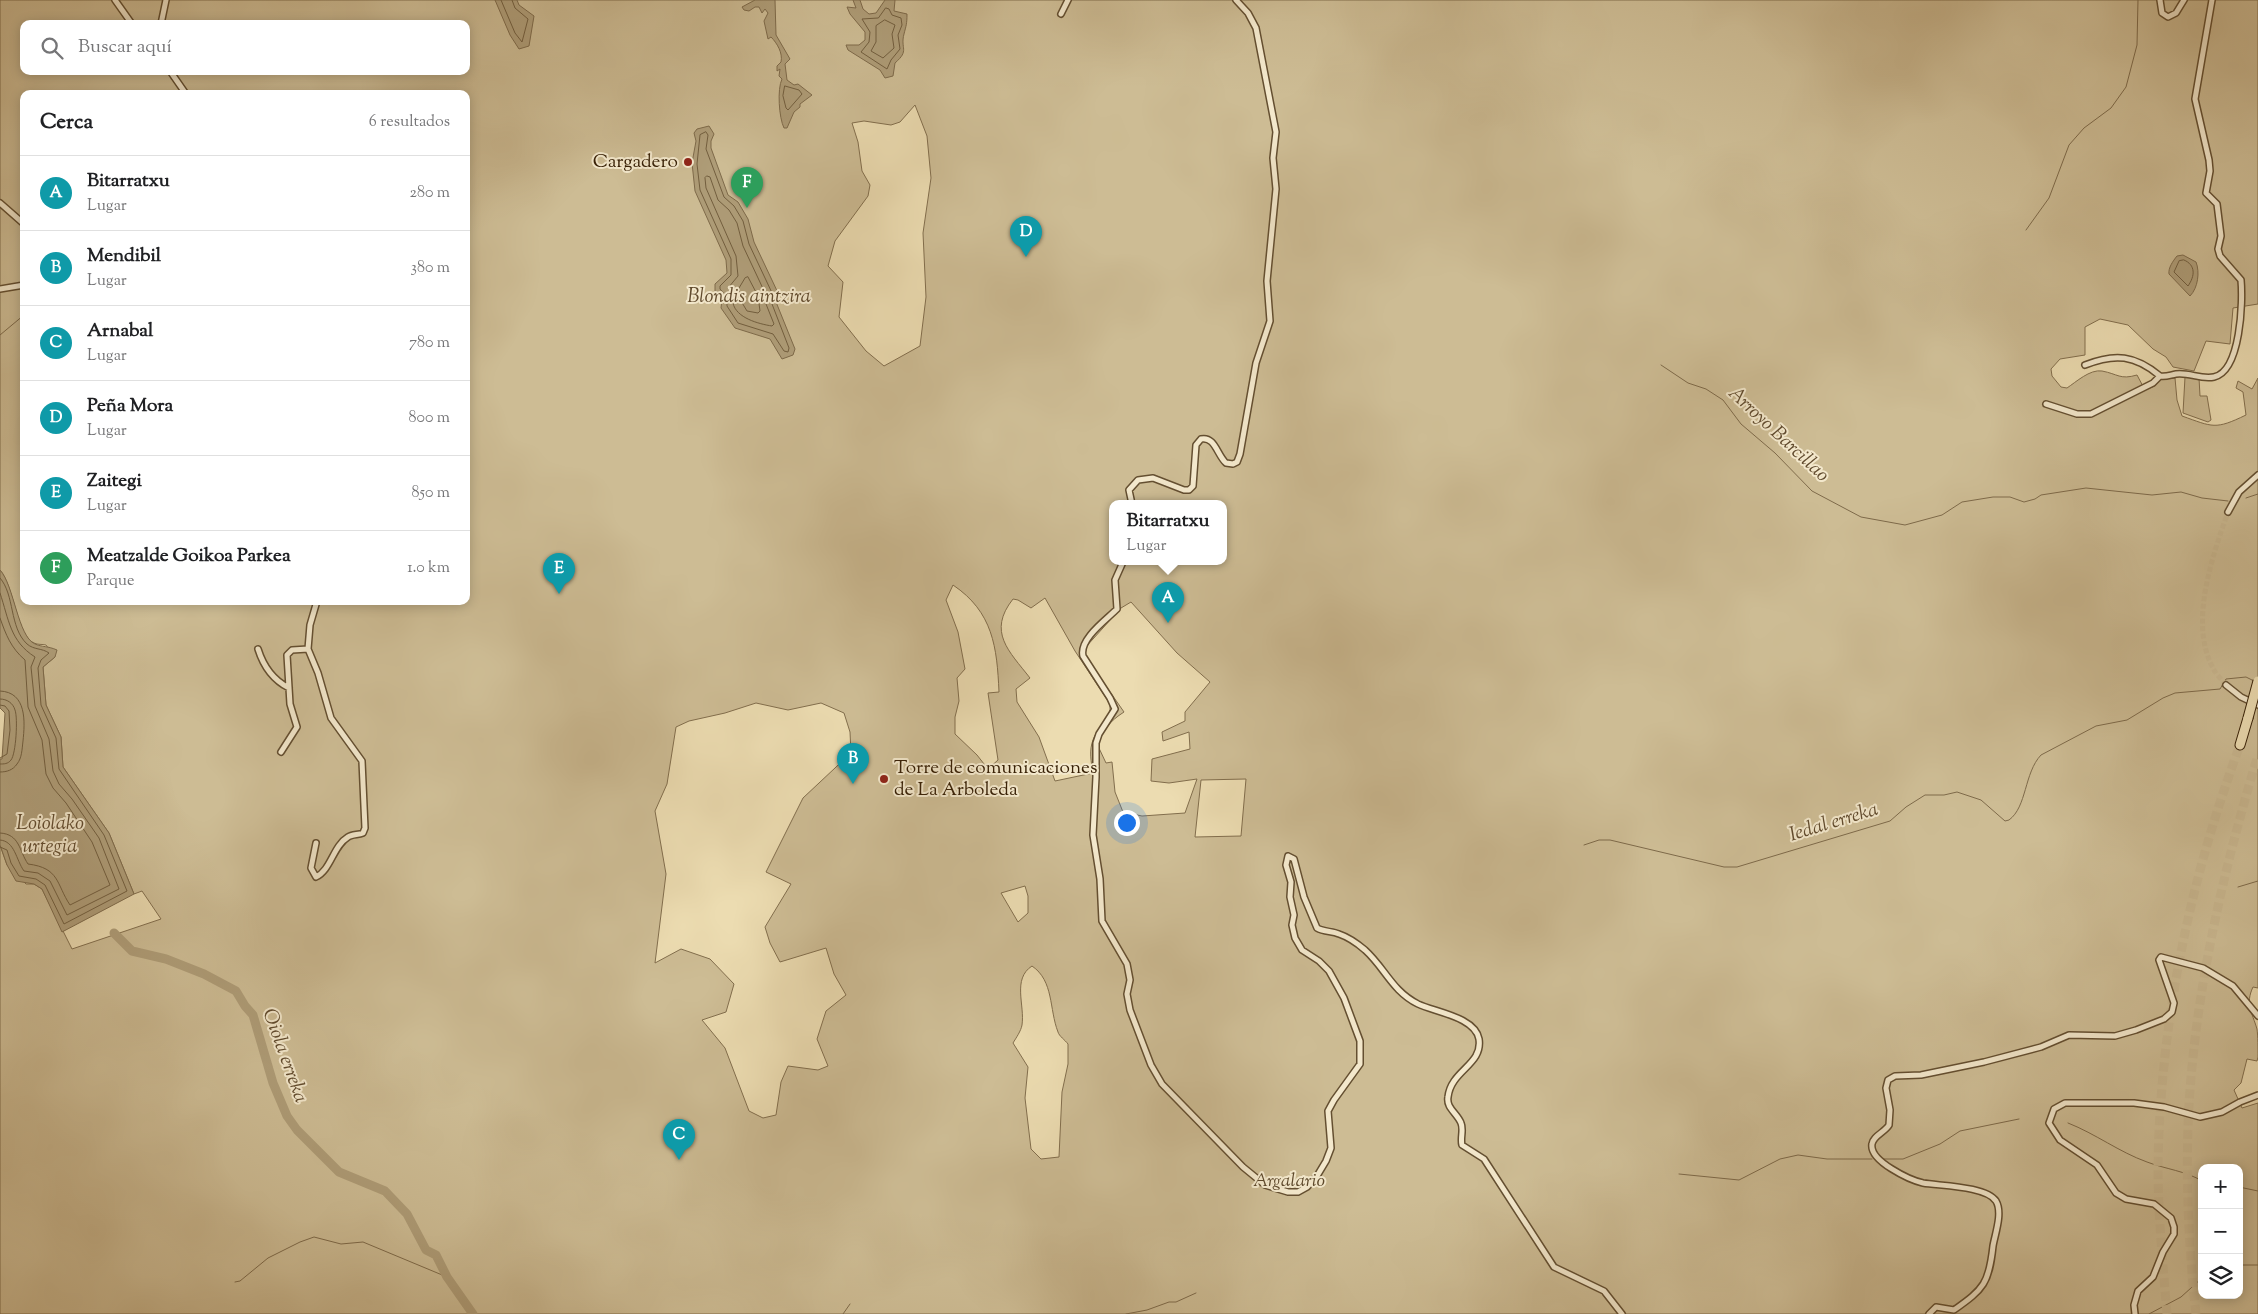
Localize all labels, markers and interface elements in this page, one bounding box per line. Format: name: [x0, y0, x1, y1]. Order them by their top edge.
search box: [20, 20, 470, 75]
icon: search: [38, 34, 66, 62]
text: Buscar aquí: [78, 34, 172, 61]
text: Cerca: [40, 108, 93, 138]
text: 6 resultados: [369, 111, 450, 134]
place label: Cargadero: [593, 149, 678, 176]
marker: Cargadero: [682, 156, 694, 168]
pin: F: [731, 167, 763, 208]
text: Bitarratxu: [87, 168, 170, 195]
text: A: [50, 182, 63, 205]
text: 280 m: [409, 182, 450, 205]
text: Lugar: [87, 195, 127, 218]
pin: D: [1010, 216, 1042, 257]
text: Mendibil: [87, 243, 161, 270]
text: B: [51, 257, 61, 280]
text: 380 m: [410, 257, 450, 280]
text: Lugar: [87, 270, 127, 293]
water label: Blondis aintzira: [687, 283, 811, 312]
text: Arnabal: [87, 318, 153, 345]
text: C: [50, 332, 62, 355]
text: 780 m: [409, 332, 450, 355]
text: Lugar: [87, 345, 127, 368]
water label: Arroyo Barcillao: [1721, 380, 1835, 490]
text: Peña Mora: [87, 393, 173, 420]
text: D: [50, 407, 62, 430]
text: 800 m: [408, 407, 450, 430]
text: Lugar: [87, 420, 127, 443]
text: Zaitegi: [87, 468, 142, 495]
text: E: [51, 482, 61, 505]
text: 850 m: [411, 482, 450, 505]
text: Lugar: [87, 495, 127, 518]
popup: [1109, 500, 1227, 565]
text: Bitarratxu: [1127, 508, 1209, 535]
text: Lugar: [1127, 535, 1166, 558]
text: Meatzalde Goikoa Parkea: [87, 543, 291, 570]
pin: E: [543, 553, 575, 594]
text: F: [52, 557, 60, 580]
text: 1.0 km: [407, 557, 450, 580]
text: Parque: [87, 570, 134, 593]
pin: A: [1152, 582, 1184, 623]
pin: B: [837, 743, 869, 784]
place label: Torre de comunicaciones de La Arboleda: [894, 755, 1097, 804]
marker: Torre de comunicaciones de La Arboleda: [878, 773, 890, 785]
water label: Iedal erreka: [1786, 796, 1882, 850]
water label: Loiolako urtegia: [16, 810, 84, 862]
your location: [1114, 810, 1140, 836]
water label: Oiola erreka: [254, 1005, 314, 1107]
pin: C: [663, 1119, 695, 1160]
map controls: [2198, 1164, 2243, 1299]
button: +: [2198, 1164, 2243, 1209]
park label: Argalario: [1253, 1168, 1325, 1195]
button: −: [2198, 1209, 2243, 1254]
button: layers: [2198, 1254, 2243, 1299]

